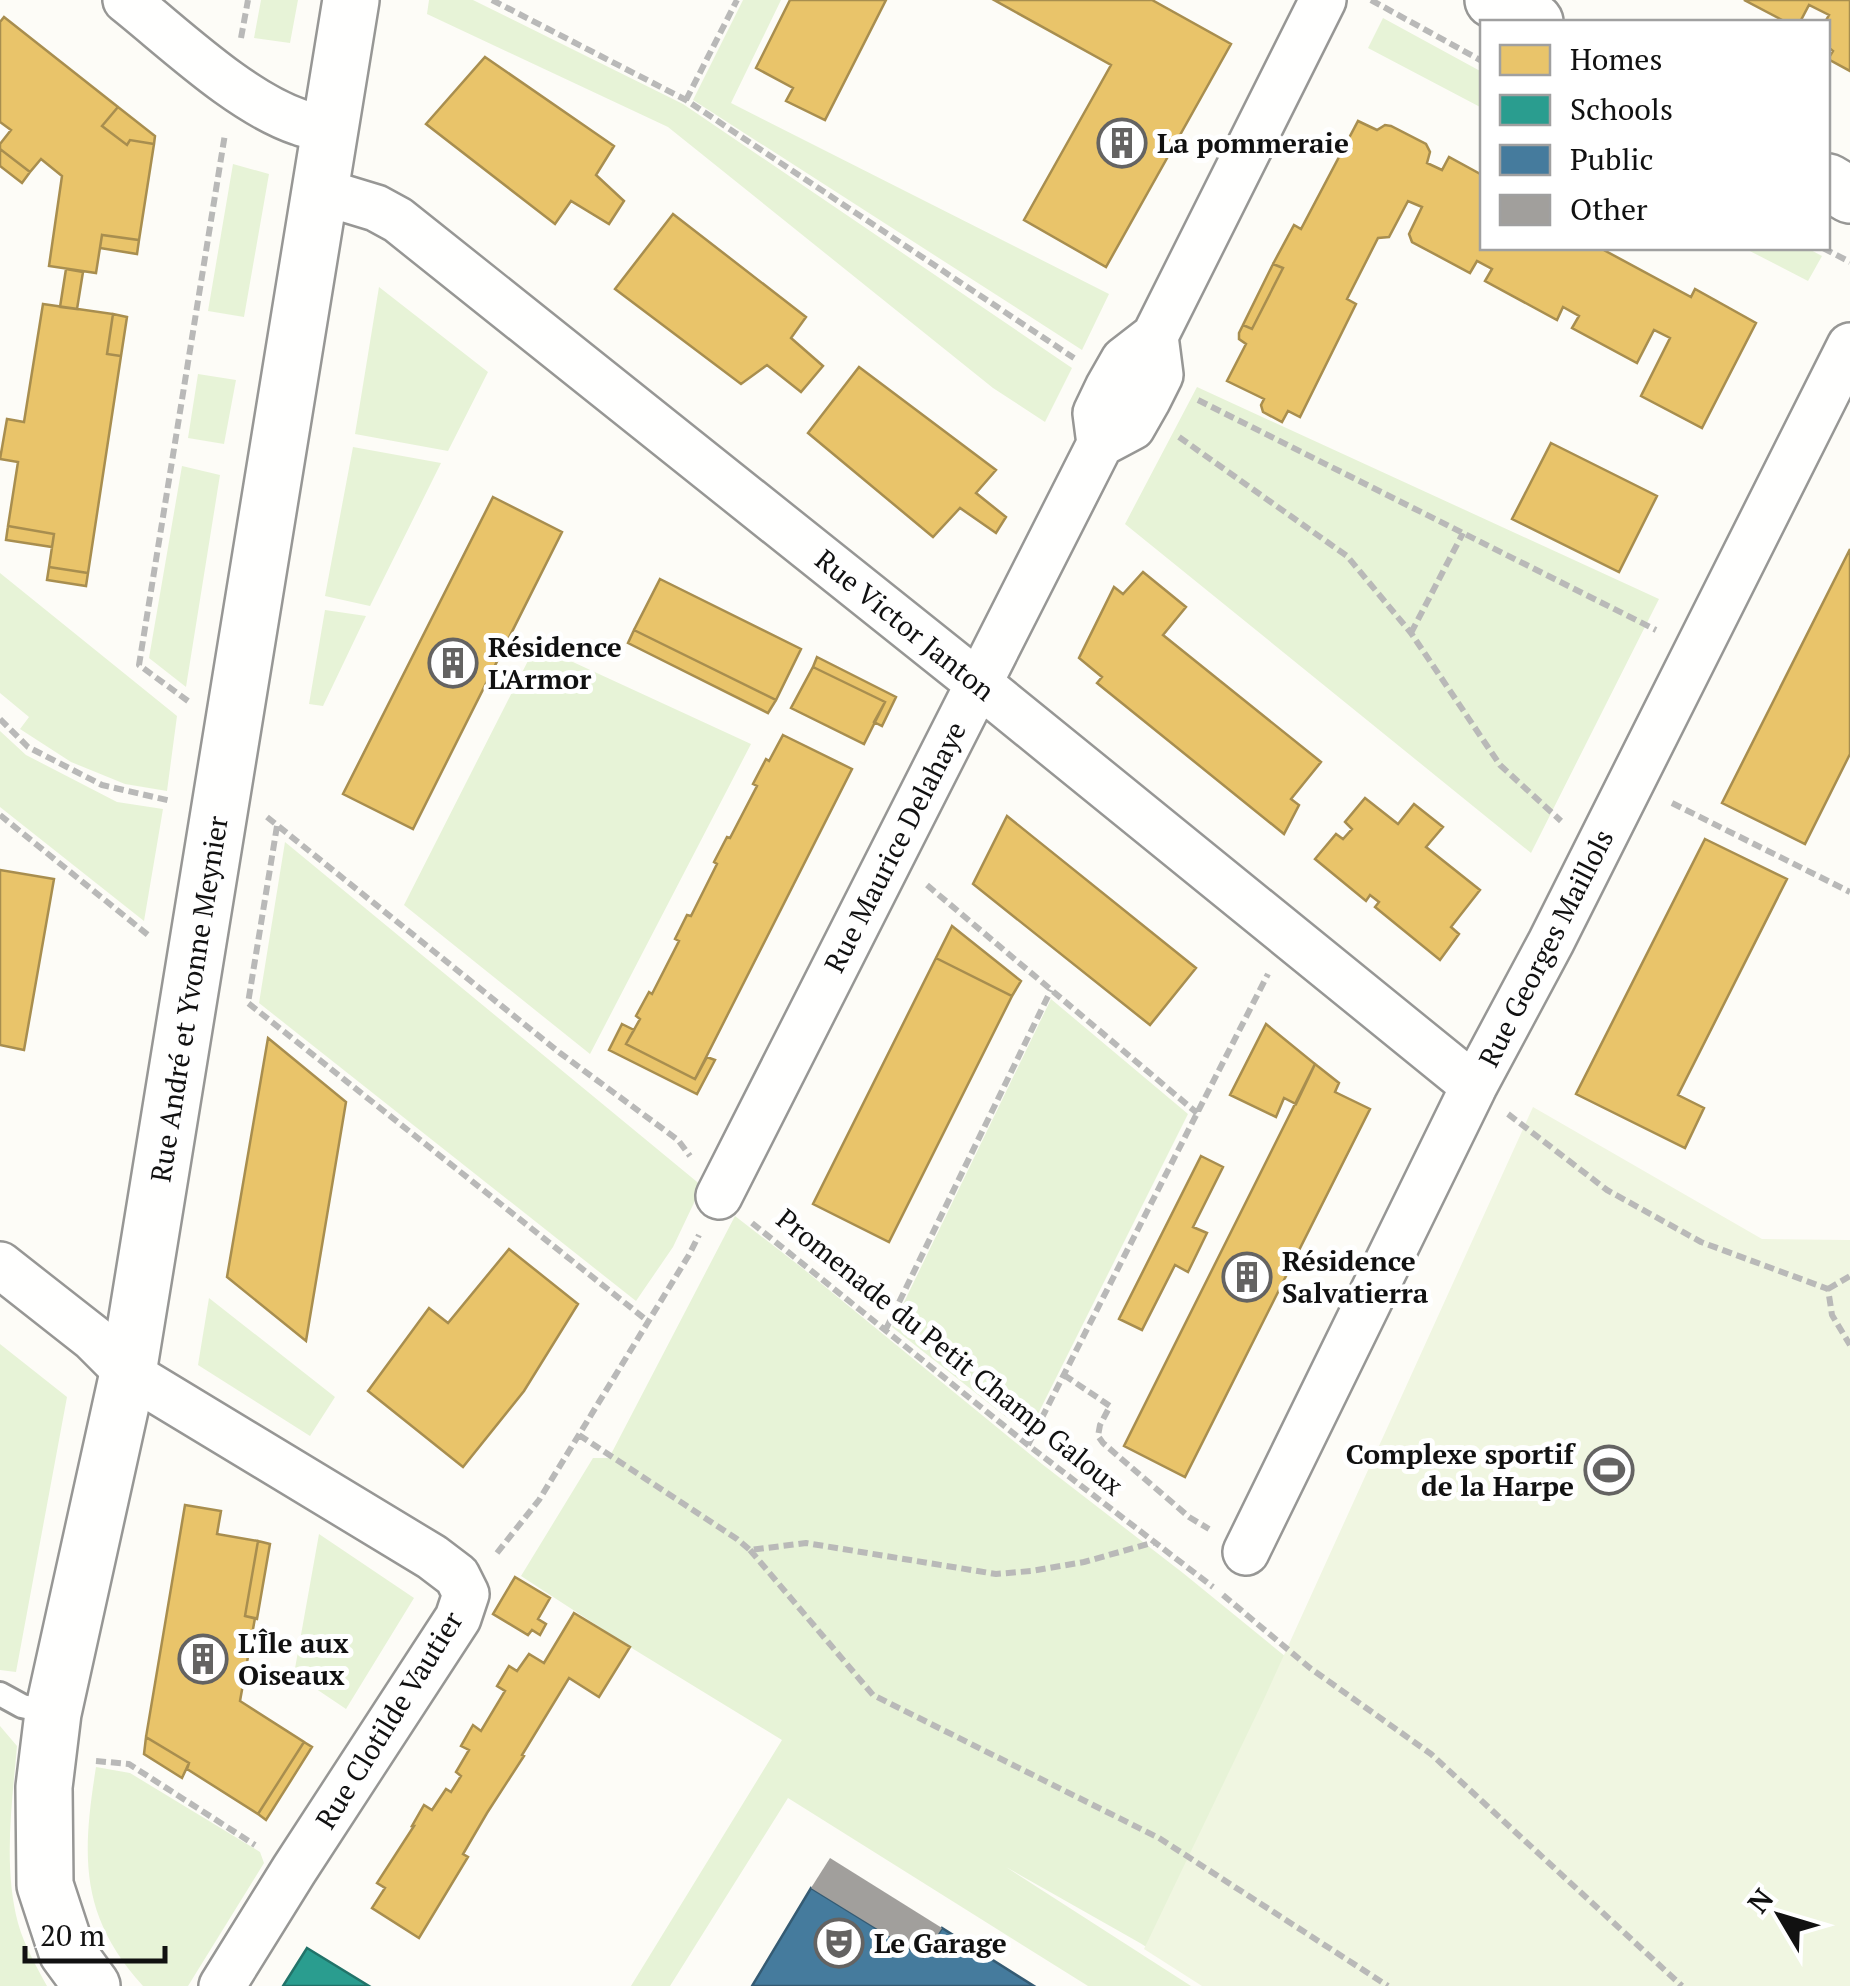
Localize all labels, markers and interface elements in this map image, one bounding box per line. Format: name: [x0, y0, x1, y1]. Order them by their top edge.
legend: [1480, 20, 1830, 250]
text: Homes: [1570, 39, 1662, 79]
text: Schools: [1570, 89, 1673, 129]
building icon: La pommeraie: [1096, 117, 1148, 169]
place label: La pommeraie: [1157, 124, 1349, 161]
text: Public: [1570, 139, 1653, 179]
text: Other: [1570, 189, 1648, 229]
street label: Rue Victor Janton: [808, 541, 1003, 709]
place label: Résidence L'Armor: [488, 628, 622, 697]
building icon: Résidence L'Armor: [427, 637, 479, 689]
street label: Rue Maurice Delahaye: [815, 715, 974, 978]
street label: Rue André et Yvonne Meynier: [141, 813, 236, 1185]
street label: Rue Georges Maillols: [1470, 823, 1621, 1073]
street label: Promenade du Petit Champ Galoux: [769, 1200, 1132, 1503]
place label: Résidence Salvatierra: [1282, 1242, 1429, 1311]
building icon: Résidence Salvatierra: [1221, 1251, 1273, 1303]
place label: Complexe sportif de la Harpe: [1346, 1435, 1577, 1504]
sports icon: Complexe sportif de la Harpe: [1583, 1444, 1635, 1496]
street label: Rue Clotilde Vautier: [307, 1604, 471, 1836]
place label: L'Île aux Oiseaux: [238, 1624, 349, 1693]
building icon: L'Île aux Oiseaux: [177, 1633, 229, 1685]
north arrow: [1730, 1866, 1830, 1966]
text: N: [1739, 1881, 1781, 1920]
scale bar: [25, 1901, 165, 1963]
text: 20 m: [40, 1915, 105, 1955]
theatre icon: Le Garage: [813, 1917, 865, 1969]
place label: Le Garage: [874, 1924, 1007, 1961]

